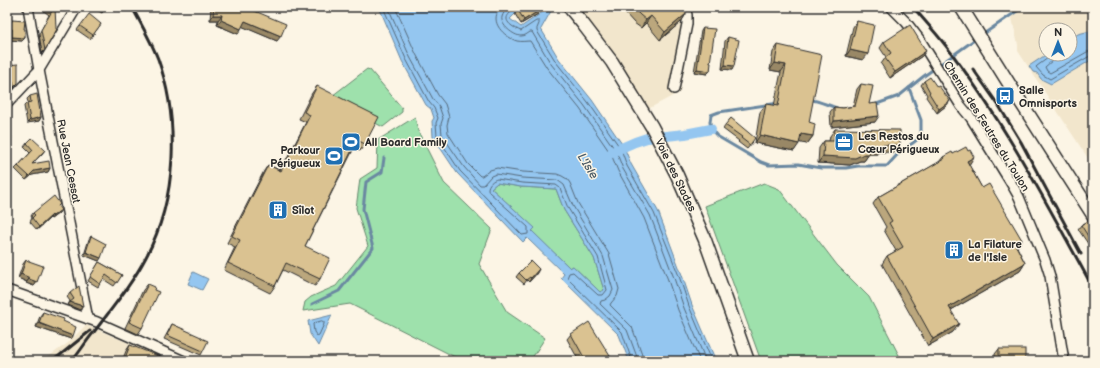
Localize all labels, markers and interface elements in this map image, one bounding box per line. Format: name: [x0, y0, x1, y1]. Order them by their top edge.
north arrow: [1038, 22, 1078, 62]
text: N: [1054, 26, 1062, 39]
street label: Chemin des Feutres du Toulon: [941, 59, 1032, 194]
place label: Salle Omnisports: [1019, 84, 1078, 110]
bus stop icon: Salle Omnisports: [994, 85, 1016, 107]
street label: Rue Jean Cessat: [54, 118, 83, 205]
place label: Les Restos du Cœur Périgueux: [858, 130, 939, 156]
sports icon: All Board Family: [340, 131, 362, 153]
office icon: Les Restos du Cœur Périgueux: [833, 131, 855, 153]
place label: All Board Family: [364, 136, 447, 149]
street label: Voie des Stades: [652, 137, 699, 214]
place label: Parkour Périgueux: [270, 144, 321, 170]
sports icon: Parkour Périgueux: [323, 145, 345, 167]
water label: L'Isle: [574, 150, 601, 182]
building icon: Sîlot: [267, 199, 289, 221]
place label: Sîlot: [292, 204, 314, 217]
place label: La Filature de l'Isle: [968, 238, 1022, 264]
building icon: La Filature de l'Isle: [943, 239, 965, 261]

